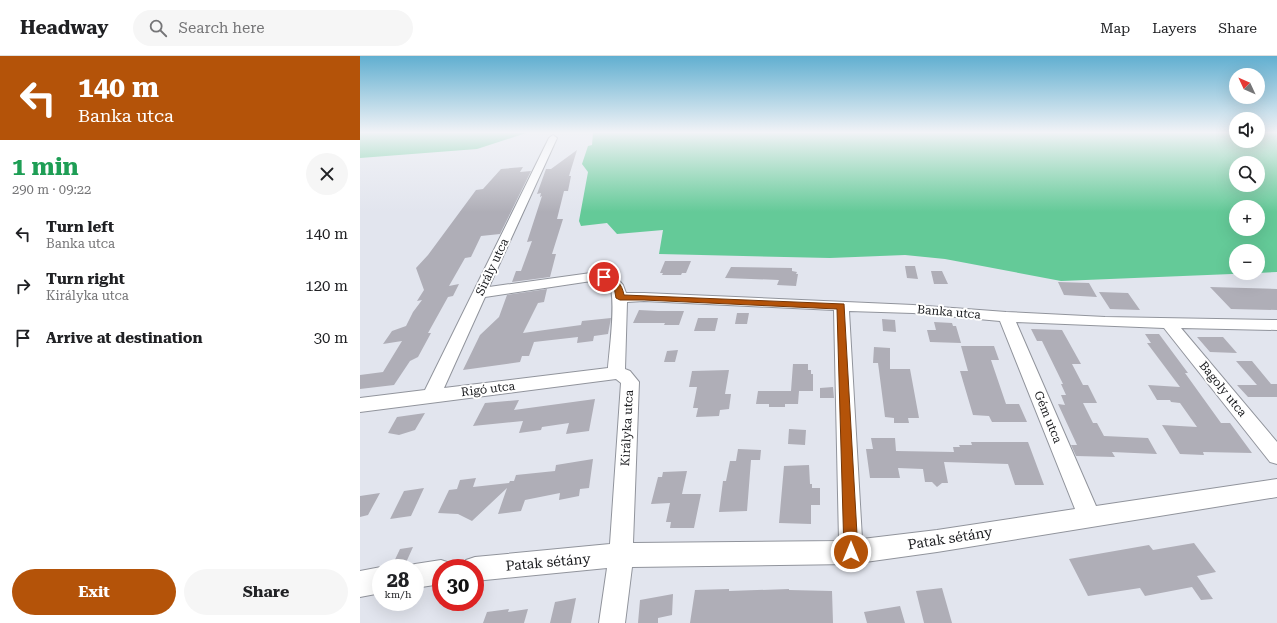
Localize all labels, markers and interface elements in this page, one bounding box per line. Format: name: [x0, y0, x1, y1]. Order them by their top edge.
search box: [133, 10, 413, 46]
text: Headway: [20, 16, 109, 39]
icon: search: [147, 17, 169, 39]
text: Search here: [179, 19, 264, 37]
text: Map: [1100, 20, 1130, 36]
text: Layers: [1152, 20, 1196, 36]
text: Share: [1218, 20, 1257, 36]
north arrow: [1229, 68, 1265, 104]
map controls: [1229, 68, 1265, 280]
text: 140 m: [78, 71, 159, 104]
icon: left: [12, 72, 64, 124]
text: Banka utca: [78, 105, 174, 126]
button: sound: [1229, 112, 1265, 148]
text: 1 min: [12, 153, 79, 181]
button: close: [306, 153, 348, 195]
button: search: [1229, 156, 1265, 192]
text: 290 m · 09:22: [12, 182, 91, 197]
button: +: [1229, 200, 1265, 236]
text: Turn left: [46, 218, 114, 236]
icon: left: [12, 223, 34, 245]
text: 140 m: [305, 225, 348, 243]
text: Banka utca: [46, 236, 115, 251]
street label: Sirály utca: [473, 236, 512, 298]
button: −: [1229, 244, 1265, 280]
pin: [587, 260, 621, 294]
icon: arrive: [593, 266, 615, 288]
text: Turn right: [46, 270, 125, 288]
icon: right: [12, 275, 34, 297]
text: 120 m: [305, 277, 348, 295]
text: Királyka utca: [46, 288, 129, 303]
street label: Banka utca: [917, 302, 982, 322]
icon: arrive: [12, 327, 34, 349]
text: Arrive at destination: [46, 329, 202, 347]
text: 30 m: [314, 329, 348, 347]
street label: Bagoly utca: [1196, 358, 1250, 420]
street label: Rigó utca: [460, 379, 516, 399]
street label: Királyka utca: [618, 389, 636, 467]
street label: Gém utca: [1031, 389, 1065, 446]
street label: Patak sétány: [907, 523, 994, 553]
position arrow: [830, 531, 872, 573]
street label: Patak sétány: [505, 550, 592, 574]
speed limit sign: 30: [432, 559, 484, 611]
text: 28: [387, 568, 409, 592]
button: Exit: [12, 569, 176, 615]
button: Share: [184, 569, 348, 615]
text: km/h: [385, 589, 411, 600]

